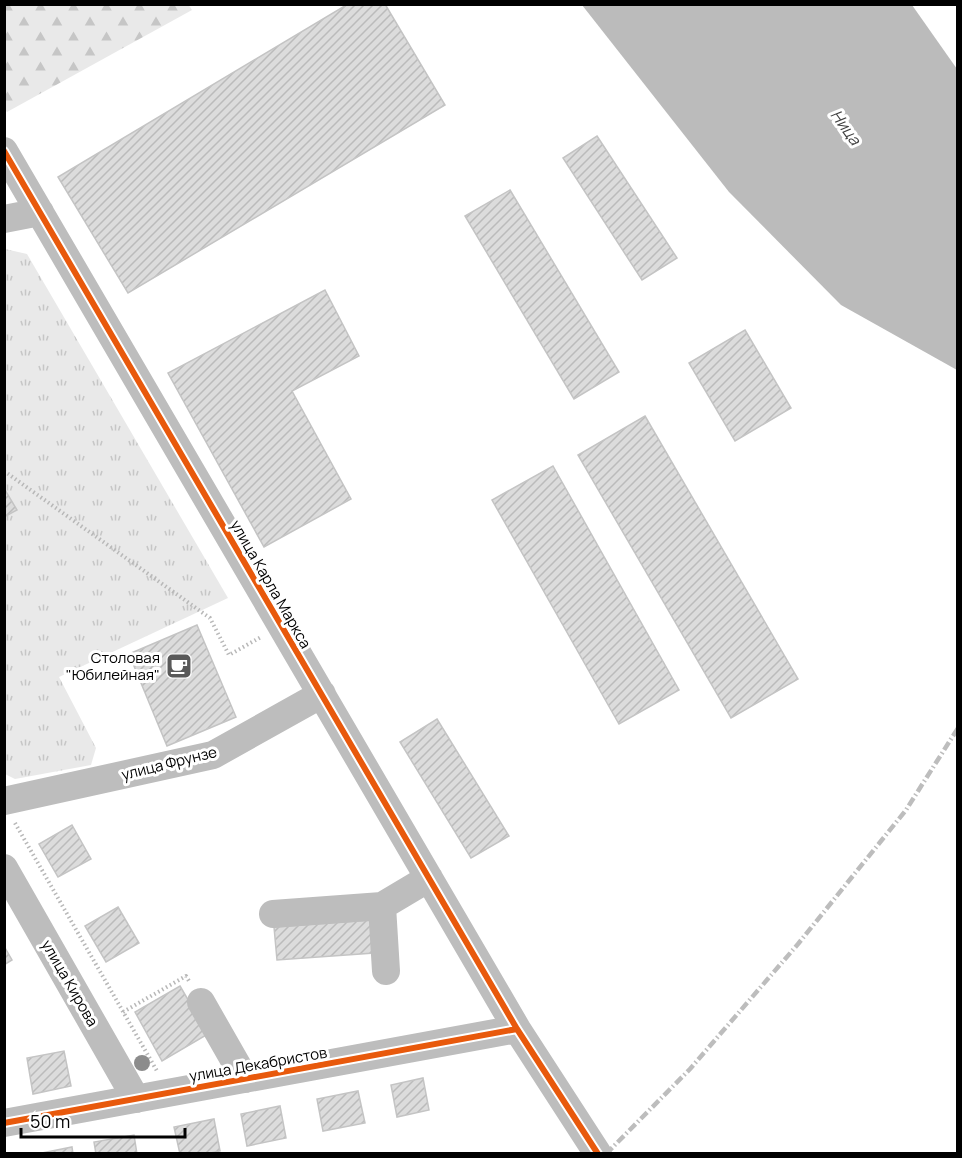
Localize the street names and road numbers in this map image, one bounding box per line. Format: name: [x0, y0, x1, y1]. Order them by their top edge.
street label: улица Карла Маркса: [226, 516, 316, 652]
street label: улица Фрунзе: [119, 741, 219, 785]
street label: улица Кирова: [37, 936, 103, 1030]
street label: улица Декабристов: [187, 1042, 329, 1086]

